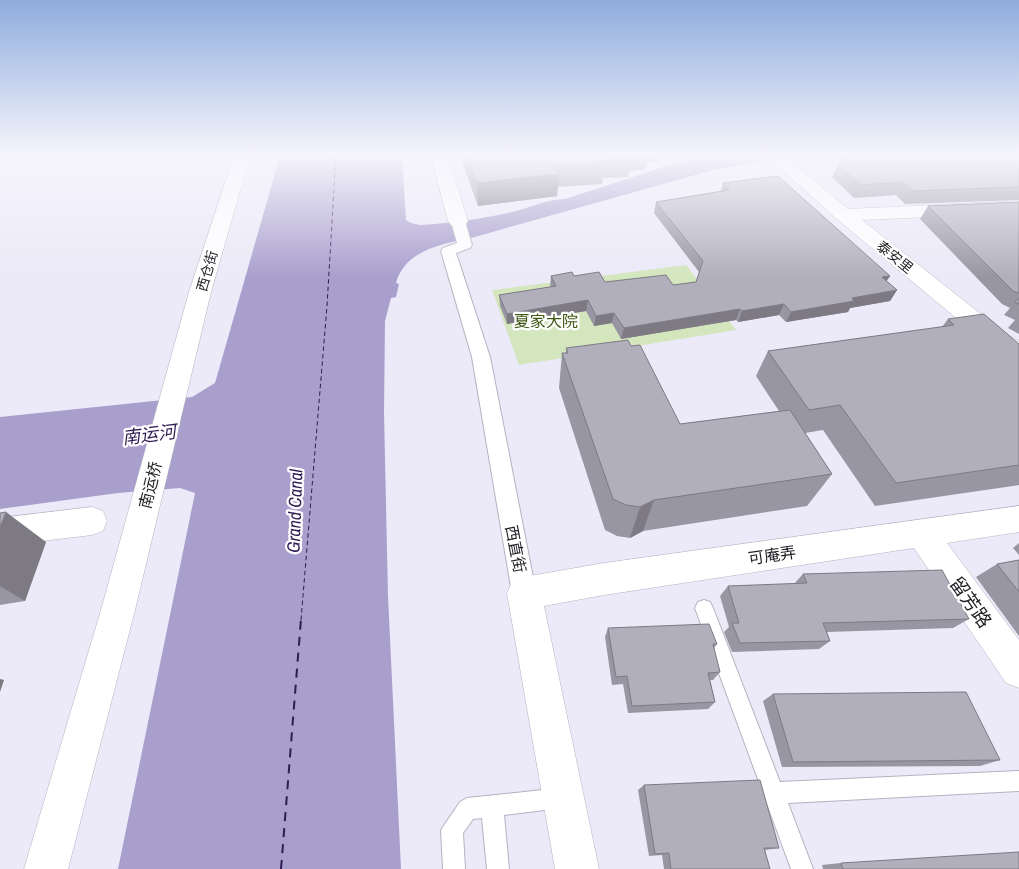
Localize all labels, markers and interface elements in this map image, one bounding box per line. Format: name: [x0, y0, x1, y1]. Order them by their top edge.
street label: 泰安里: [873, 237, 917, 277]
street label: 西仓街: [193, 248, 221, 294]
park label: 夏家大院: [514, 310, 578, 332]
water label: 南运河: [121, 418, 180, 450]
street label: 南运桥: [134, 459, 166, 511]
water label: Grand Canal: [281, 468, 308, 553]
street label: 西直街: [501, 523, 531, 575]
street label: 可庵弄: [747, 541, 797, 569]
street label: 留芳路: [944, 571, 998, 633]

